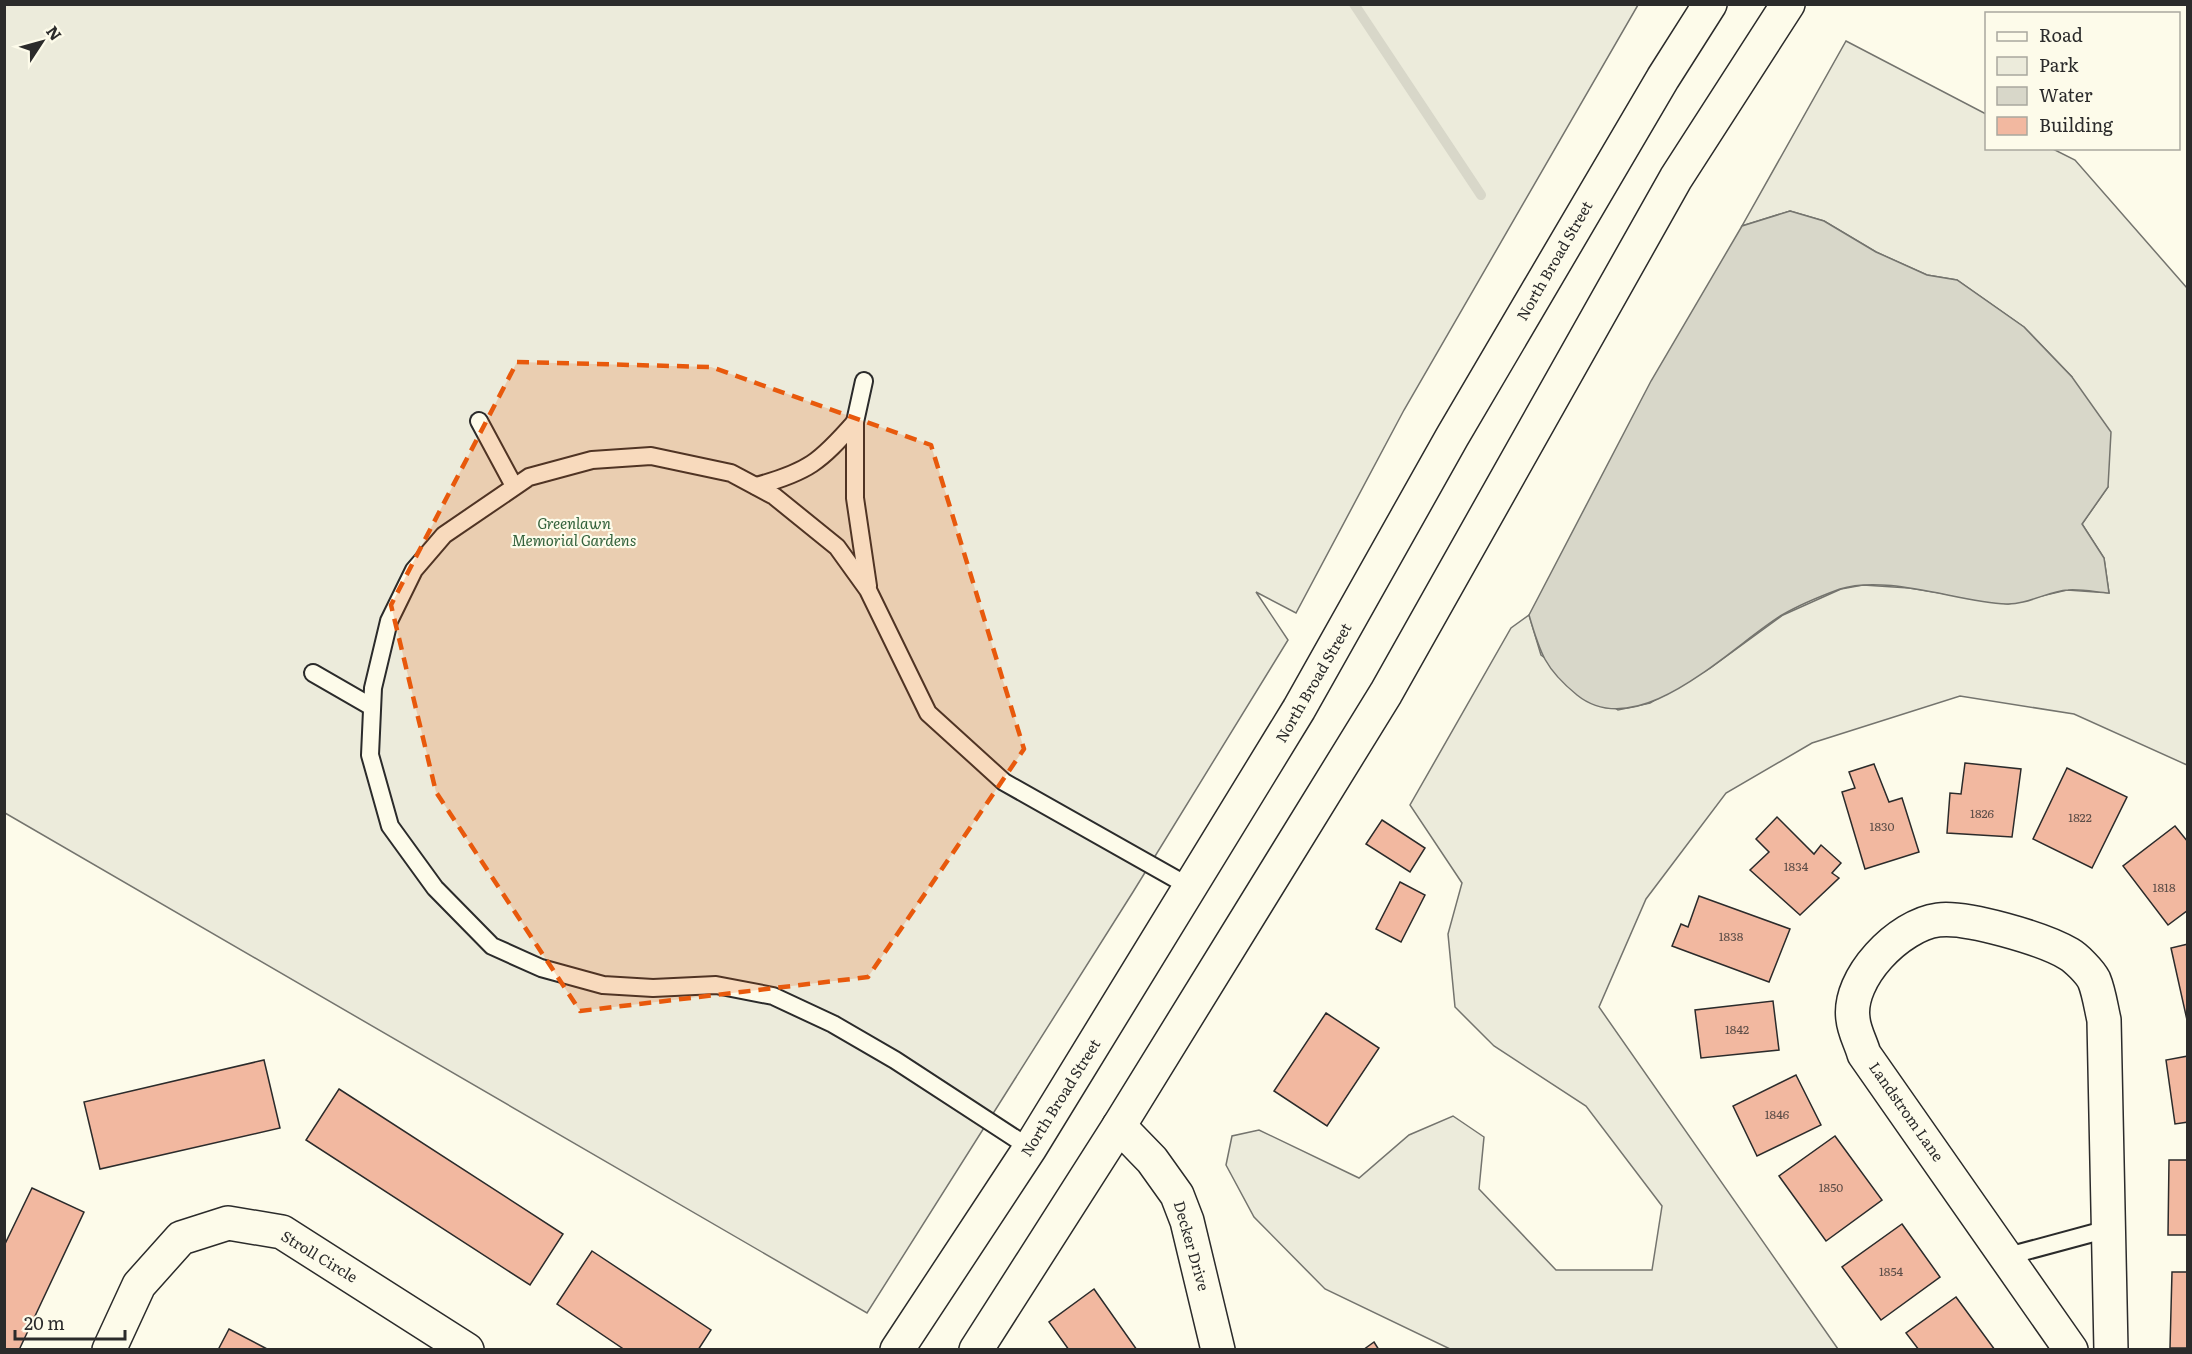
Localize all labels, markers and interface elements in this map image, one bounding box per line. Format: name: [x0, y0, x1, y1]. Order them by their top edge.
north arrow: [12, 12, 72, 72]
legend: [1985, 12, 2180, 150]
text: N: [41, 20, 69, 45]
text: Road: [2039, 21, 2083, 48]
text: Park: [2039, 51, 2080, 78]
text: Water: [2039, 81, 2093, 108]
text: Building: [2039, 111, 2114, 138]
street label: North Broad Street: [1510, 196, 1597, 325]
park label: Greenlawn Memorial Gardens: [512, 511, 636, 551]
street label: North Broad Street: [1269, 618, 1356, 747]
house number: 1826: [1970, 804, 1994, 822]
house number: 1822: [2068, 808, 2092, 826]
house number: 1830: [1870, 817, 1895, 835]
house number: 1834: [1784, 857, 1809, 875]
house number: 1818: [2153, 878, 2176, 896]
house number: 1838: [1719, 927, 1744, 945]
house number: 1842: [1725, 1020, 1749, 1038]
street label: North Broad Street: [1014, 1034, 1105, 1161]
street label: Landstrom Lane: [1864, 1057, 1950, 1166]
house number: 1846: [1765, 1105, 1790, 1123]
house number: 1850: [1819, 1178, 1843, 1196]
street label: Decker Drive: [1169, 1198, 1216, 1294]
street label: Stroll Circle: [277, 1224, 363, 1288]
house number: 1854: [1879, 1262, 1903, 1280]
scale bar: [15, 1303, 124, 1341]
text: 20 m: [24, 1309, 65, 1336]

